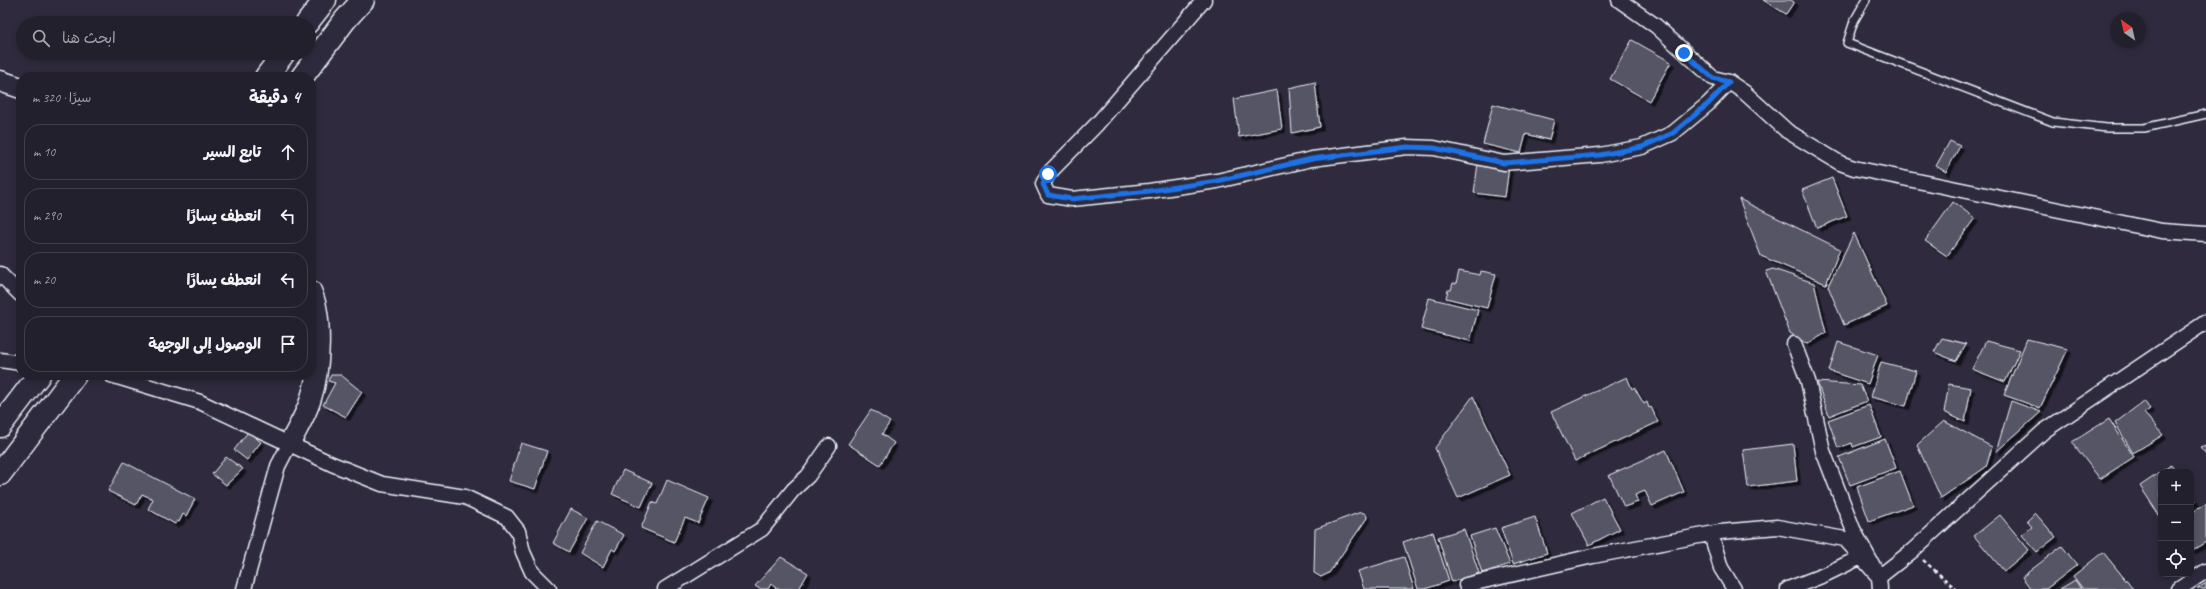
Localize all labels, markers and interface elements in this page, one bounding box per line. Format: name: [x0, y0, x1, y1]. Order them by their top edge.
north arrow: [2110, 12, 2146, 48]
search box: [16, 16, 316, 60]
icon: search: [30, 27, 52, 49]
text: ابحث هنا: [62, 29, 116, 48]
route end: [1675, 44, 1693, 62]
text: 4 دقيقة: [249, 87, 300, 108]
text: سيرًا · 320 m: [32, 90, 91, 106]
icon: ahead: [277, 141, 299, 163]
text: تابع السير: [204, 143, 261, 162]
text: 10 m: [33, 144, 55, 160]
route start: [1039, 165, 1057, 183]
icon: left: [277, 205, 299, 227]
text: انعطف يسارًا: [186, 207, 261, 226]
text: 290 m: [33, 208, 61, 224]
icon: left: [277, 269, 299, 291]
text: انعطف يسارًا: [186, 271, 261, 290]
text: 20 m: [33, 272, 55, 288]
icon: arrive: [277, 333, 299, 355]
text: الوصول إلى الوجهة: [148, 335, 261, 354]
map controls: [2158, 469, 2194, 577]
button: +: [2158, 469, 2194, 505]
button: −: [2158, 505, 2194, 541]
button: locate: [2158, 541, 2194, 577]

